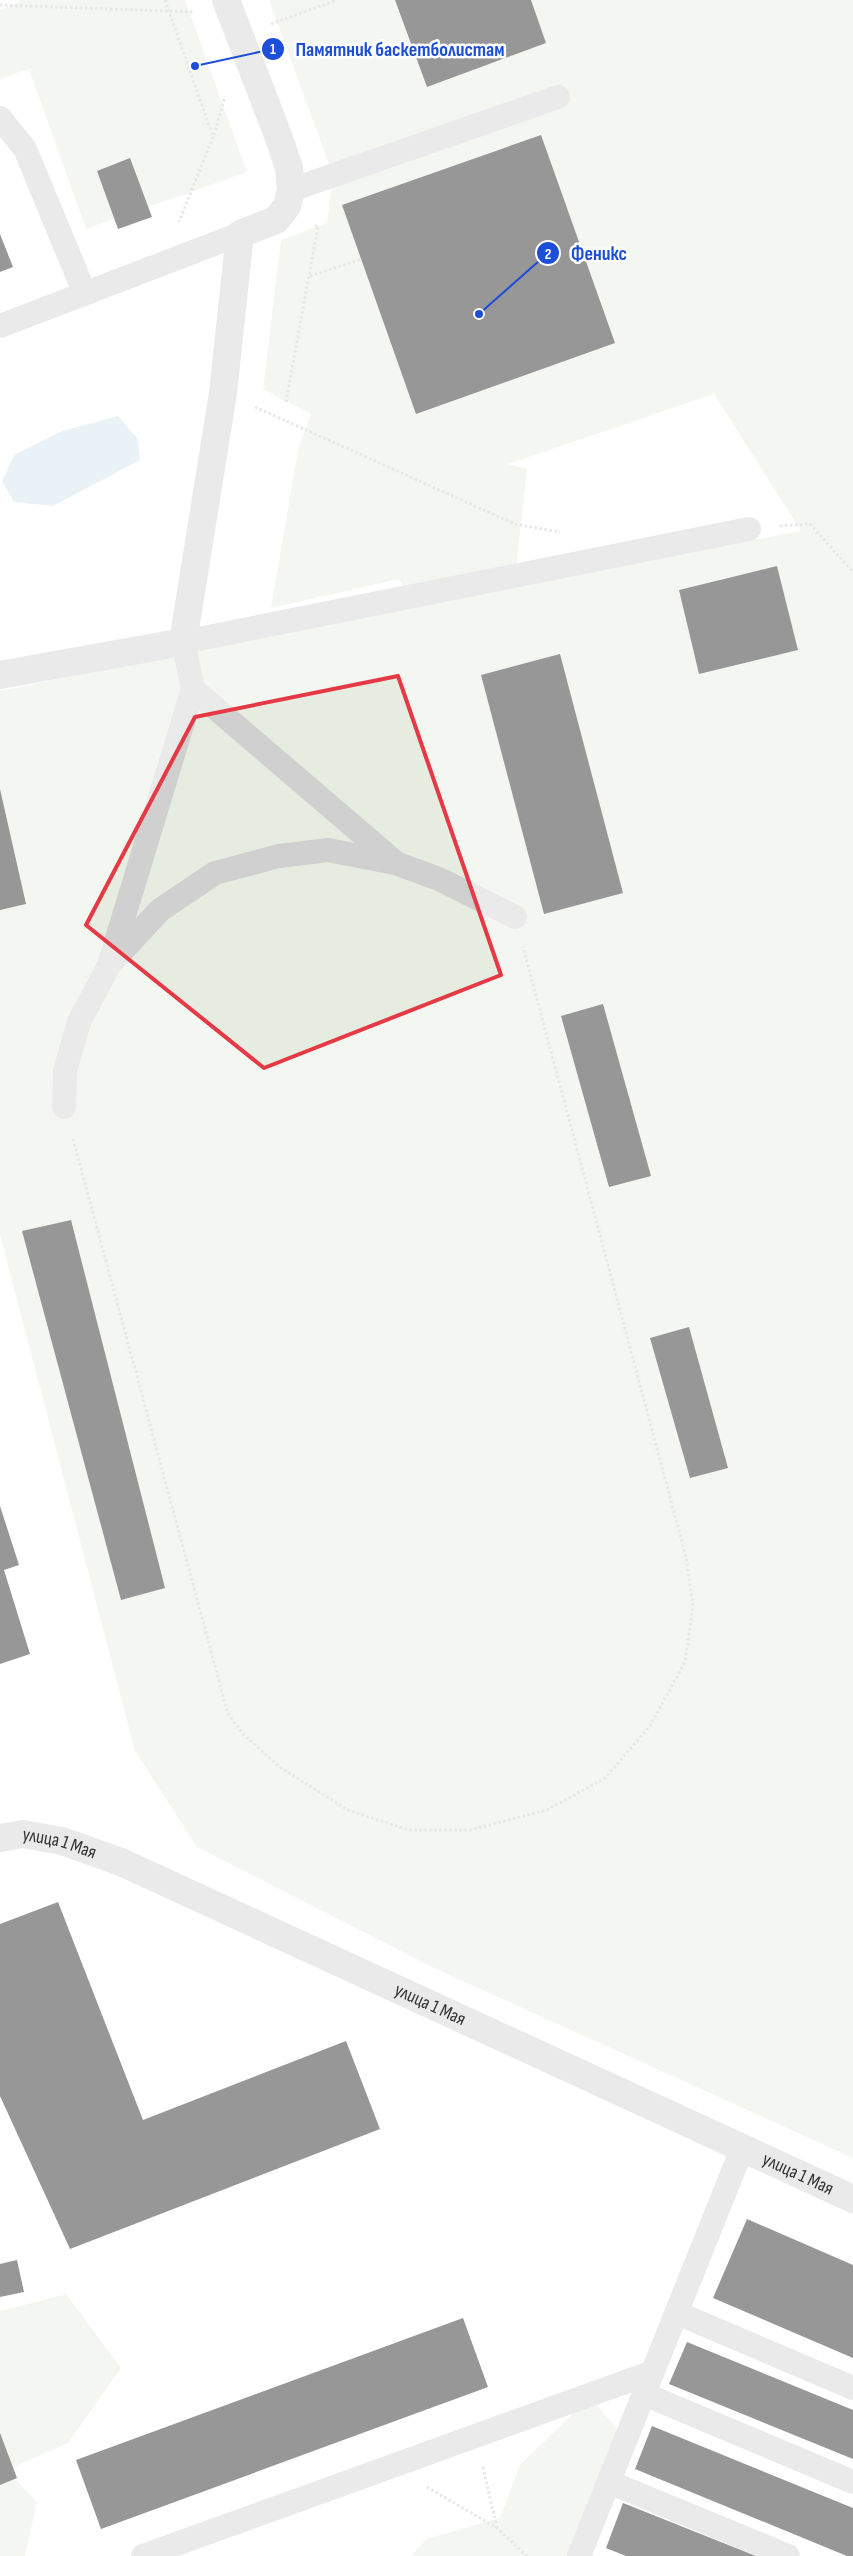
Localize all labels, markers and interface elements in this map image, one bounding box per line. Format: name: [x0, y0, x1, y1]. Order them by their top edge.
callout: Памятник баскетболистам: [261, 31, 515, 66]
text: Памятник баскетболистам: [295, 38, 505, 62]
text: 1: [270, 40, 276, 59]
callout: Феникс: [536, 236, 637, 271]
text: Феникс: [571, 242, 627, 266]
text: 2: [545, 245, 551, 264]
street label: улица 1 Мая: [21, 1823, 100, 1864]
street label: улица 1 Мая: [391, 1978, 469, 2031]
street label: улица 1 Мая: [759, 2147, 837, 2200]

